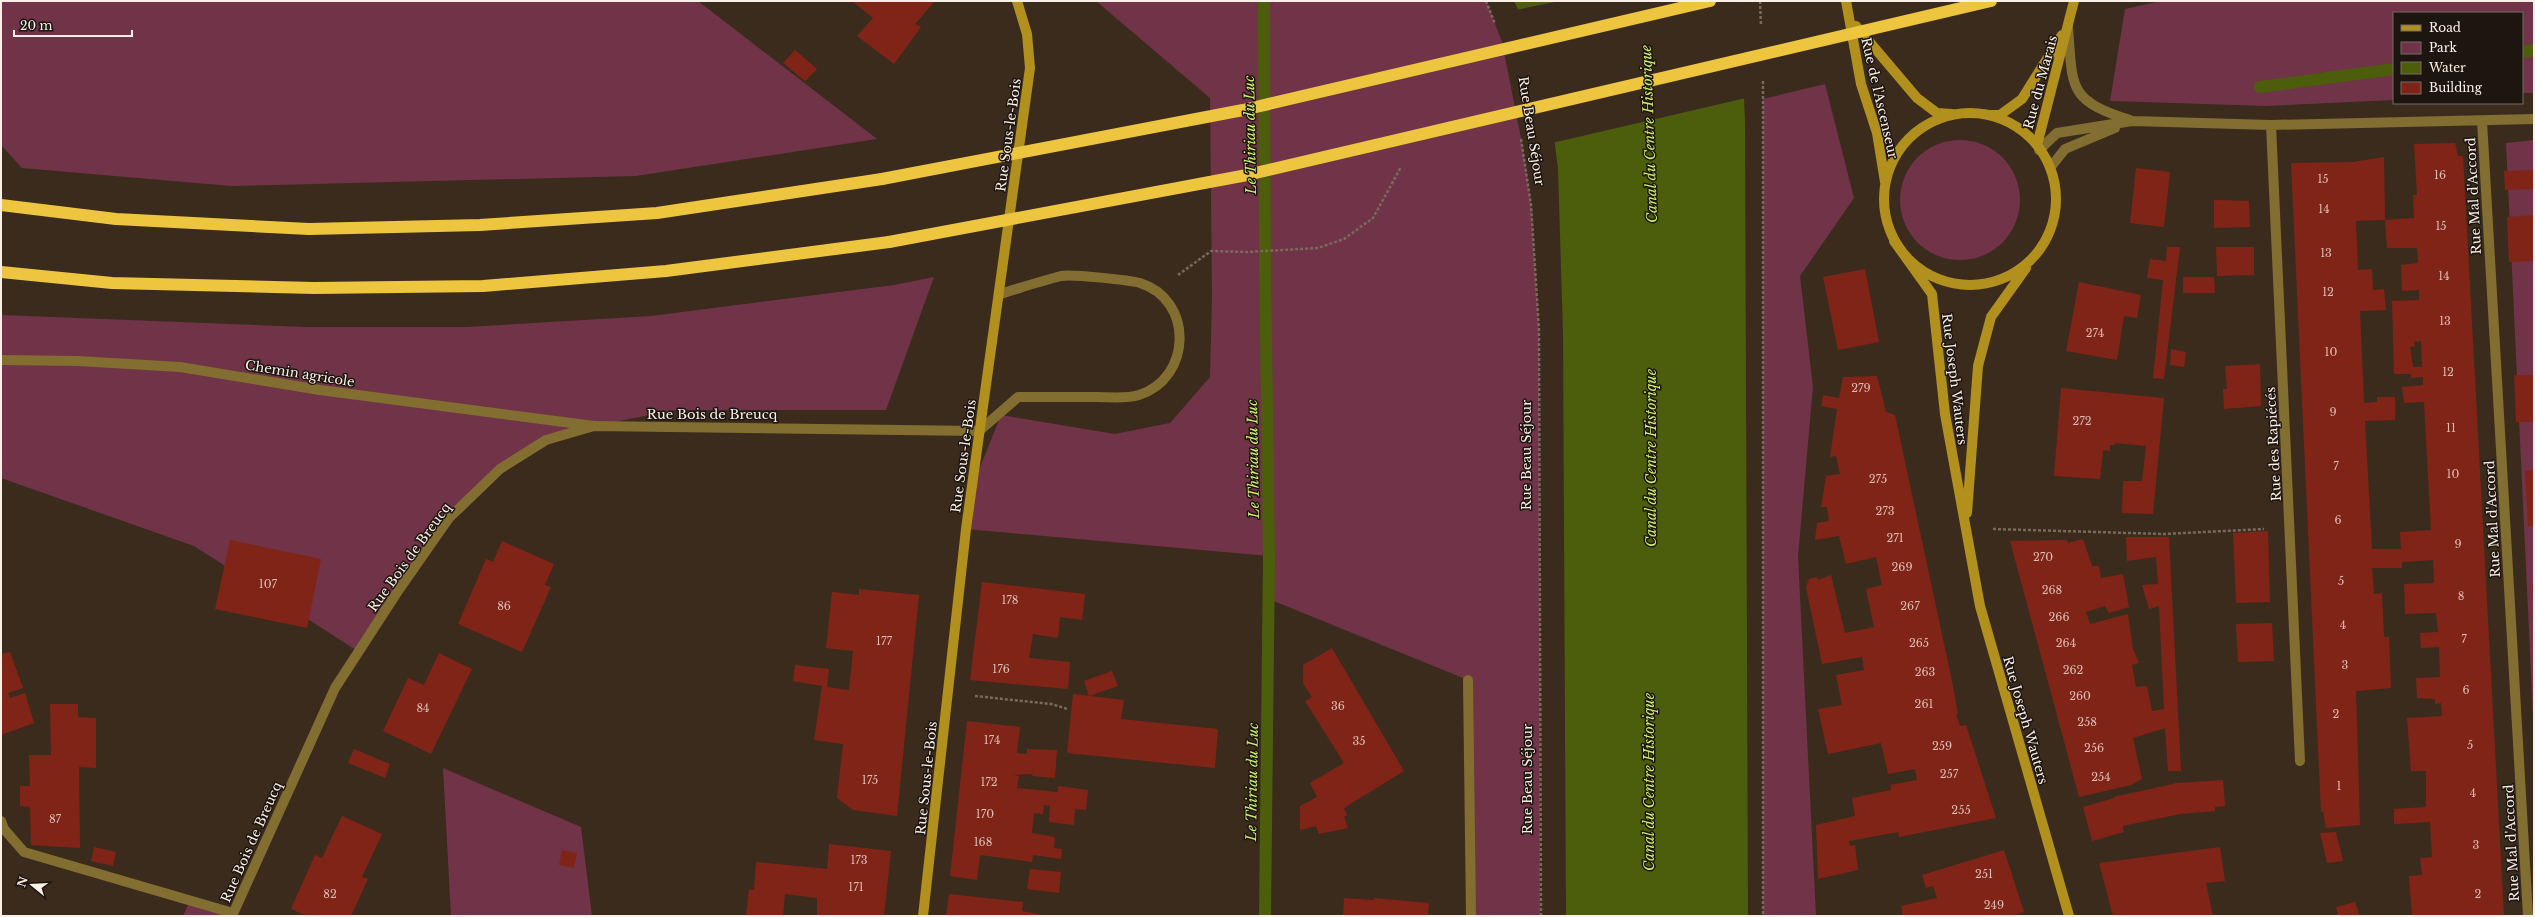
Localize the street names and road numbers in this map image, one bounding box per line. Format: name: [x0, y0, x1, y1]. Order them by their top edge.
street label: Rue du Marais: [2020, 33, 2061, 131]
street label: Rue de l'Ascenseur: [1857, 36, 1902, 161]
street label: Rue Beau Séjour: [1514, 75, 1549, 188]
street label: Rue Sous-le-Bois: [992, 77, 1025, 193]
street label: Rue Mal d'Accord: [2462, 137, 2485, 255]
street label: Rue Joseph Wauters: [1938, 312, 1971, 446]
street label: Chemin agricole: [244, 356, 356, 391]
street label: Rue des Rapiécés: [2262, 386, 2285, 502]
street label: Rue Sous-le-Bois: [947, 398, 980, 514]
street label: Rue Beau Séjour: [1518, 399, 1535, 510]
street label: Rue Bois de Breucq: [647, 406, 778, 423]
street label: Rue Mal d'Accord: [2481, 460, 2504, 578]
street label: Rue Bois de Breucq: [364, 499, 455, 615]
street label: Rue Joseph Wauters: [1999, 654, 2052, 786]
street label: Rue Sous-le-Bois: [912, 720, 941, 836]
street label: Rue Beau Séjour: [1519, 723, 1536, 834]
street label: Rue Bois de Breucq: [217, 779, 286, 905]
street label: Rue Mal d'Accord: [2500, 784, 2523, 902]

